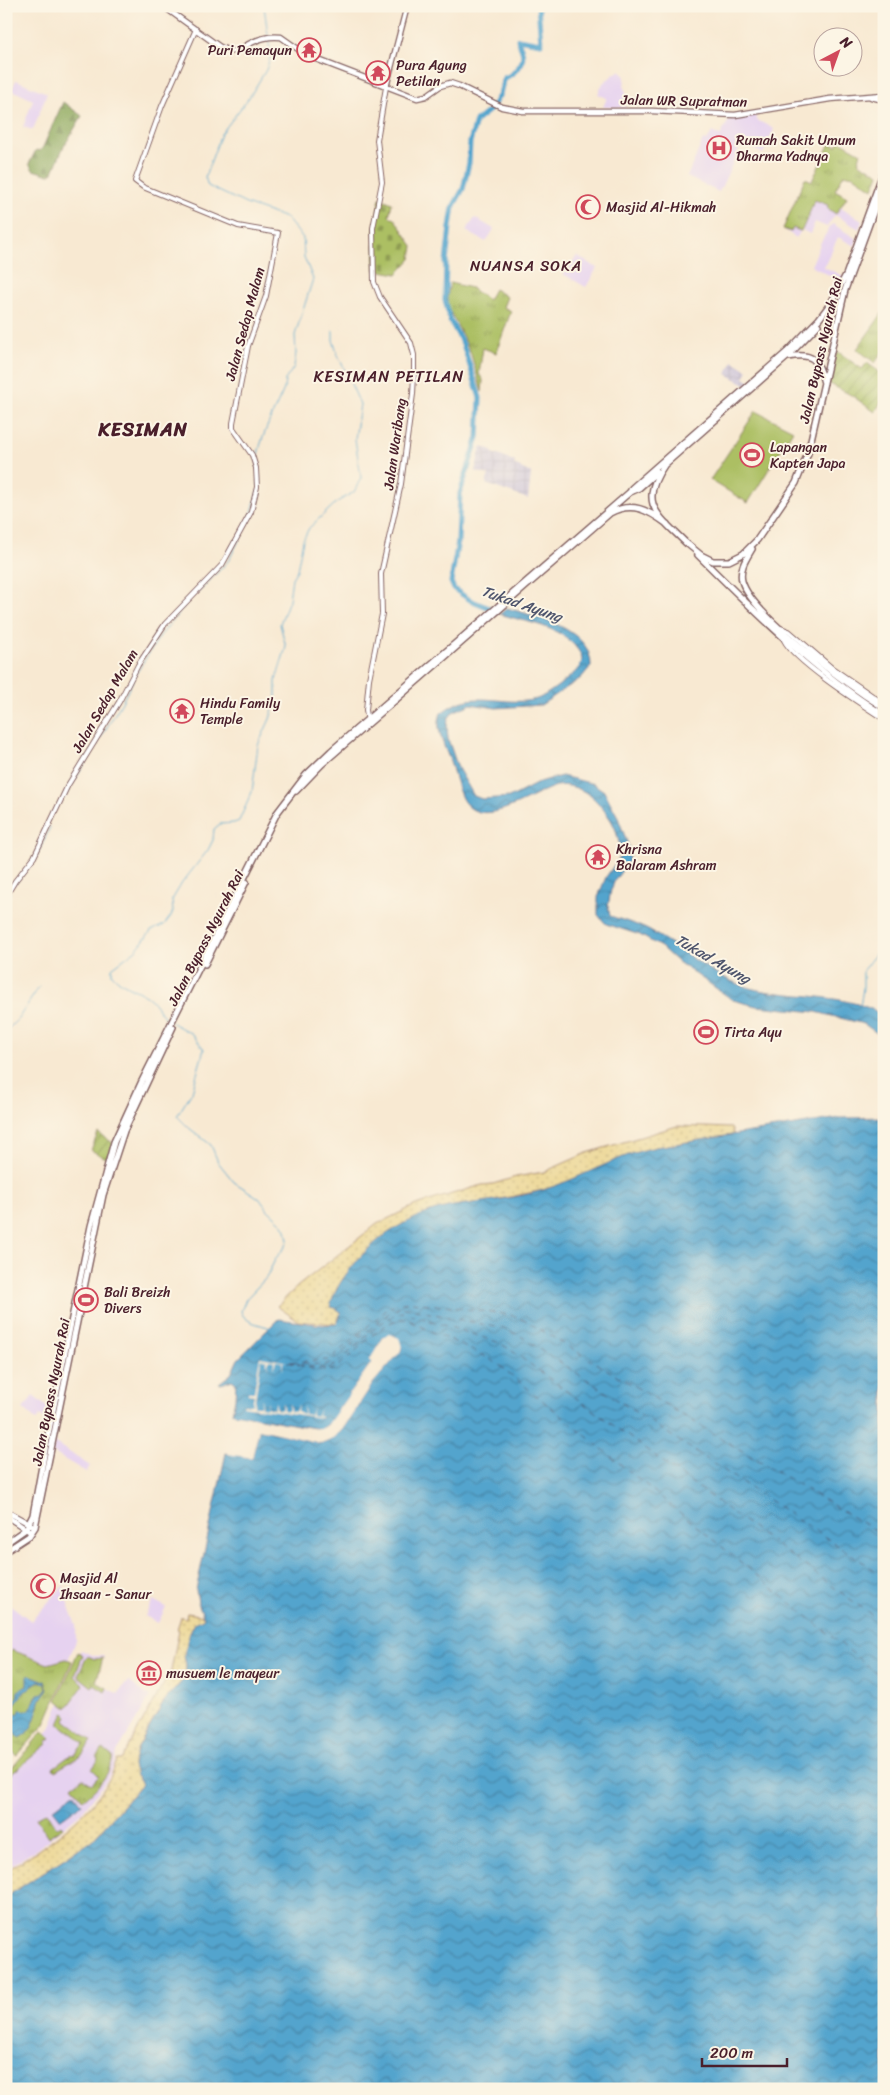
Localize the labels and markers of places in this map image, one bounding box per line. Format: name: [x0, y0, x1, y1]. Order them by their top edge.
temple icon: Puri Pemayun: [296, 37, 322, 63]
place label: Puri Pemayun: [208, 38, 292, 63]
place label: Pura Agung Petilan: [396, 53, 467, 94]
temple icon: Pura Agung Petilan: [365, 60, 391, 86]
place label: Rumah Sakit Umum Dharma Yadnya: [736, 128, 856, 169]
hospital icon: Rumah Sakit Umum Dharma Yadnya: [706, 135, 732, 161]
mosque icon: Masjid Al-Hikmah: [575, 194, 601, 220]
place label: Masjid Al-Hikmah: [606, 195, 716, 220]
place label: Lapangan Kapten Japa: [770, 435, 846, 476]
sports icon: Lapangan Kapten Japa: [739, 442, 765, 468]
place label: Hindu Family Temple: [200, 691, 281, 732]
temple icon: Hindu Family Temple: [169, 698, 195, 724]
place label: Khrisna Balaram Ashram: [616, 837, 717, 878]
temple icon: Khrisna Balaram Ashram: [585, 844, 611, 870]
sports icon: Tirta Ayu: [693, 1019, 719, 1045]
place label: Tirta Ayu: [724, 1020, 783, 1045]
place label: Bali Breizh Divers: [104, 1280, 171, 1321]
sports icon: Bali Breizh Divers: [73, 1287, 99, 1313]
place label: Masjid Al Ihsaan - Sanur: [59, 1566, 153, 1607]
mosque icon: Masjid Al Ihsaan - Sanur: [30, 1573, 56, 1599]
museum icon: musuem le mayeur: [136, 1660, 162, 1686]
place label: musuem le mayeur: [166, 1661, 280, 1686]

